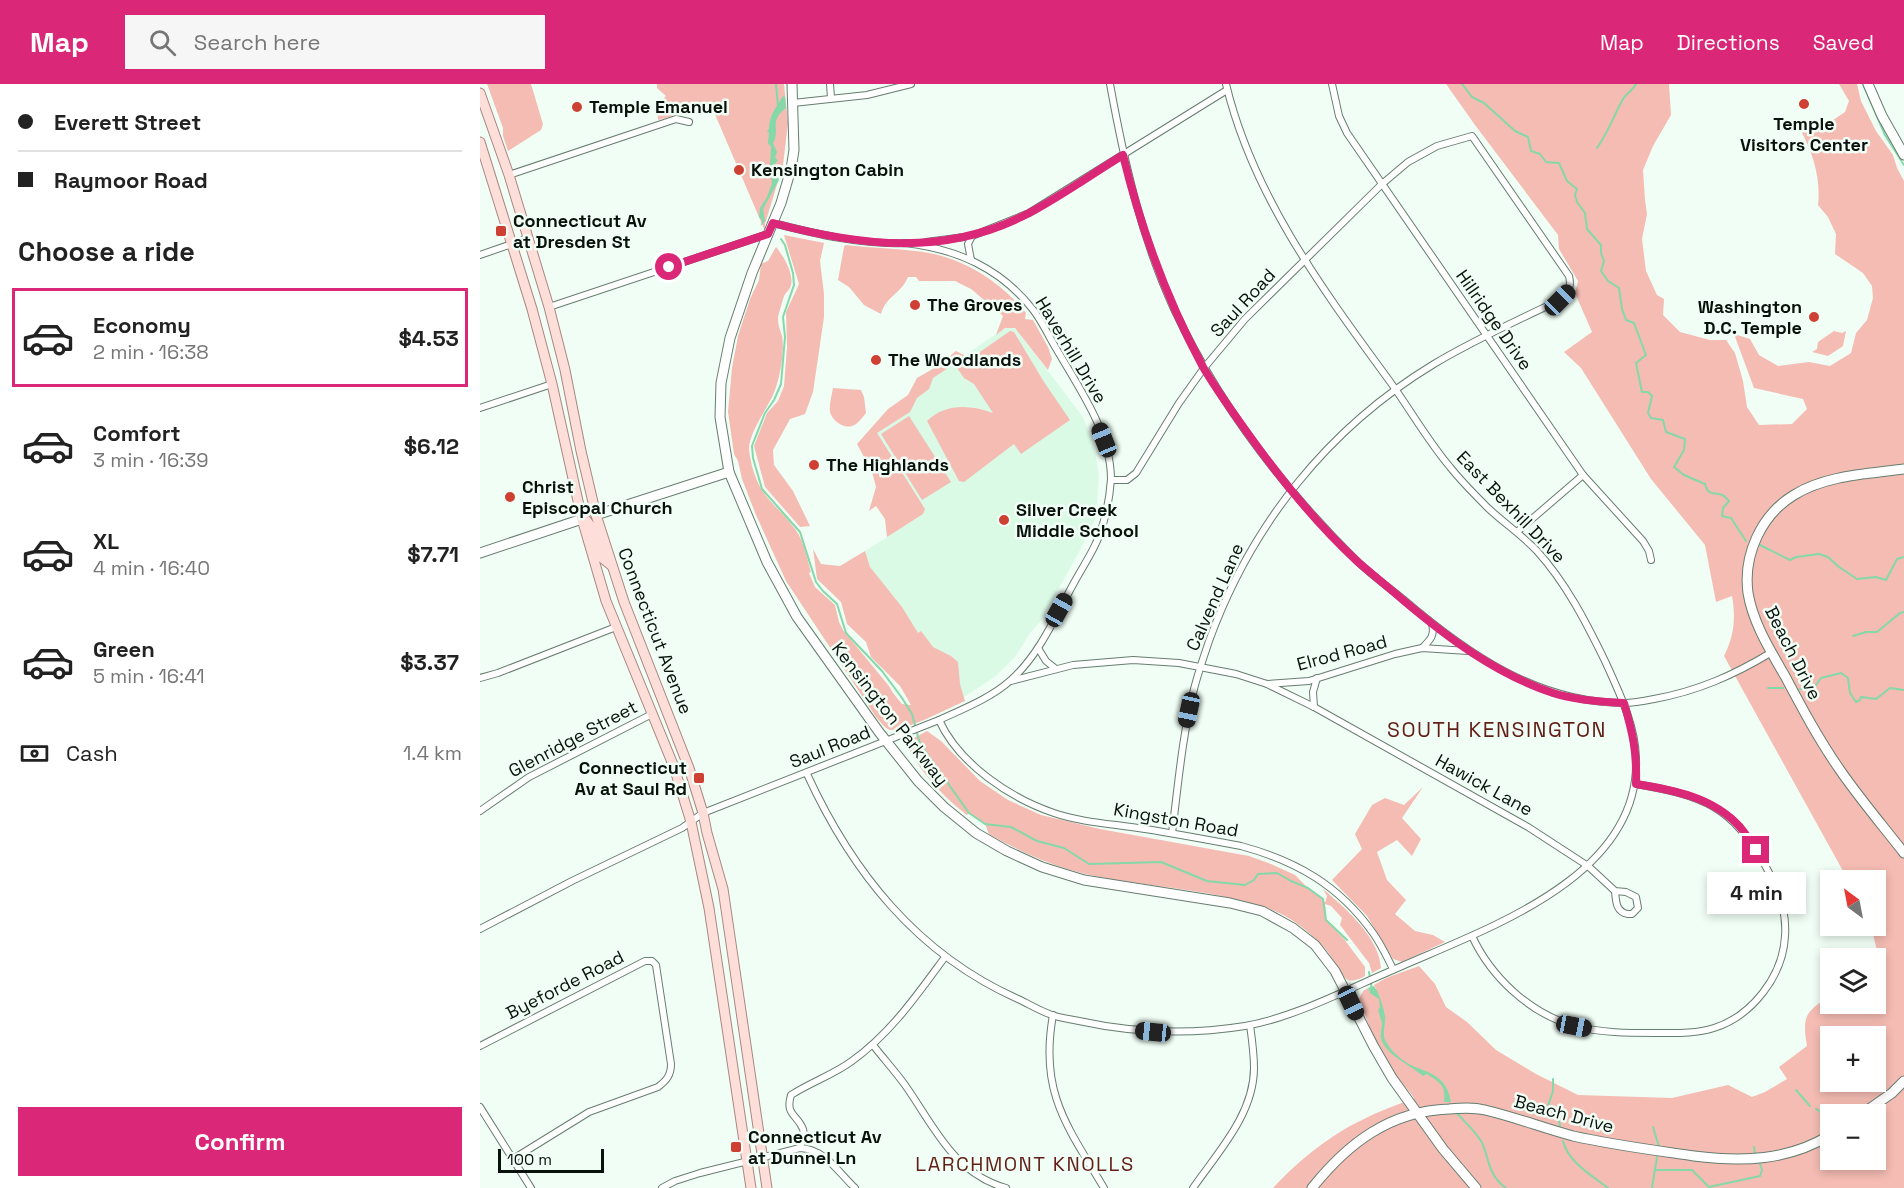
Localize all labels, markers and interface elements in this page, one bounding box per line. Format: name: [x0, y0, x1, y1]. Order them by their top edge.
search box: [125, 15, 545, 69]
text: Map: [30, 24, 89, 60]
icon: search: [146, 26, 179, 59]
text: Search here: [194, 28, 321, 56]
text: Map: [1600, 29, 1644, 56]
text: Directions: [1677, 29, 1780, 56]
text: Saved: [1813, 29, 1874, 56]
place label: Temple Emanuel: [589, 95, 728, 118]
marker: Temple Visitors Center: [1797, 97, 1811, 111]
marker: Temple Emanuel: [570, 100, 584, 114]
text: Everett Street: [54, 108, 201, 136]
place label: Temple Visitors Center: [1740, 112, 1868, 156]
place label: Kensington Cabin: [751, 158, 904, 181]
marker: Kensington Cabin: [732, 163, 746, 177]
text: Raymoor Road: [54, 166, 208, 194]
place label: Connecticut Av at Dresden St: [513, 209, 647, 253]
marker: Connecticut Av at Dresden St: [494, 224, 508, 238]
text: Choose a ride: [18, 234, 195, 269]
route start: [655, 253, 682, 280]
street label: Saul Road: [1205, 264, 1280, 342]
street label: Hillridge Drive: [1451, 265, 1538, 375]
car: [1541, 281, 1579, 319]
street label: Haverhill Drive: [1031, 292, 1112, 407]
place label: The Groves: [927, 293, 1023, 316]
place label: Washington D.C. Temple: [1698, 295, 1802, 339]
marker: The Groves: [908, 298, 922, 312]
marker: Washington D.C. Temple: [1807, 310, 1821, 324]
icon: car: [21, 311, 75, 365]
text: Economy: [93, 311, 191, 339]
text: $4.53: [399, 324, 459, 352]
text: 2 min · 16:38: [93, 339, 209, 365]
place label: The Woodlands: [888, 348, 1021, 371]
marker: The Woodlands: [869, 353, 883, 367]
icon: car: [21, 419, 75, 473]
text: Comfort: [93, 419, 181, 447]
car: [1089, 420, 1119, 460]
text: $6.12: [404, 432, 459, 460]
street label: East Bexhill Drive: [1452, 446, 1571, 568]
text: 3 min · 16:39: [93, 447, 209, 473]
place label: The Highlands: [826, 453, 949, 476]
marker: The Highlands: [807, 458, 821, 472]
place label: Christ Episcopal Church: [522, 475, 673, 519]
marker: Christ Episcopal Church: [503, 490, 517, 504]
place label: Silver Creek Middle School: [1016, 498, 1139, 542]
marker: Silver Creek Middle School: [997, 513, 1011, 527]
icon: car: [21, 527, 75, 581]
text: XL: [93, 527, 119, 555]
street label: Calvend Lane: [1181, 539, 1249, 654]
text: $7.71: [407, 540, 459, 568]
street label: Connecticut Avenue: [613, 544, 698, 717]
text: 4 min · 16:40: [93, 555, 210, 581]
car: [1042, 590, 1076, 630]
street label: Beach Drive: [1760, 602, 1827, 704]
street label: Elrod Road: [1294, 629, 1390, 676]
icon: car: [21, 635, 75, 689]
text: Green: [93, 635, 155, 663]
street label: Kensington Parkway: [827, 637, 954, 790]
text: $3.37: [400, 648, 459, 676]
text: 5 min · 16:41: [93, 663, 205, 689]
car: [1176, 691, 1202, 729]
street label: Glenridge Street: [504, 695, 641, 782]
district label: SOUTH KENSINGTON: [1387, 716, 1607, 743]
street label: Saul Road: [786, 720, 874, 773]
icon: cash: [18, 737, 51, 770]
text: Cash: [66, 739, 118, 767]
text: 1.4 km: [403, 740, 462, 766]
street label: Hawick Lane: [1432, 748, 1537, 821]
place label: Connecticut Av at Saul Rd: [574, 756, 687, 800]
marker: Connecticut Av at Saul Rd: [692, 771, 706, 785]
street label: Kingston Road: [1112, 797, 1240, 842]
route end: [1742, 836, 1769, 863]
north arrow: [1820, 870, 1886, 936]
map controls: [1820, 870, 1886, 1170]
callout: 4 min: [1706, 871, 1806, 913]
text: 4 min: [1730, 880, 1783, 906]
street label: Byeforde Road: [502, 945, 628, 1024]
button: layers: [1820, 948, 1886, 1014]
car: [1335, 983, 1367, 1023]
car: [1555, 1014, 1593, 1038]
car: [1134, 1021, 1172, 1043]
button: +: [1820, 1026, 1886, 1092]
street label: Beach Drive: [1512, 1089, 1616, 1138]
button: −: [1820, 1104, 1886, 1170]
button: Confirm: [18, 1107, 462, 1176]
place label: Connecticut Av at Dunnel Ln: [748, 1125, 882, 1169]
marker: Connecticut Av at Dunnel Ln: [729, 1140, 743, 1154]
scale bar: [498, 1146, 604, 1174]
text: 100 m: [507, 1149, 552, 1170]
district label: LARCHMONT KNOLLS: [915, 1151, 1135, 1177]

